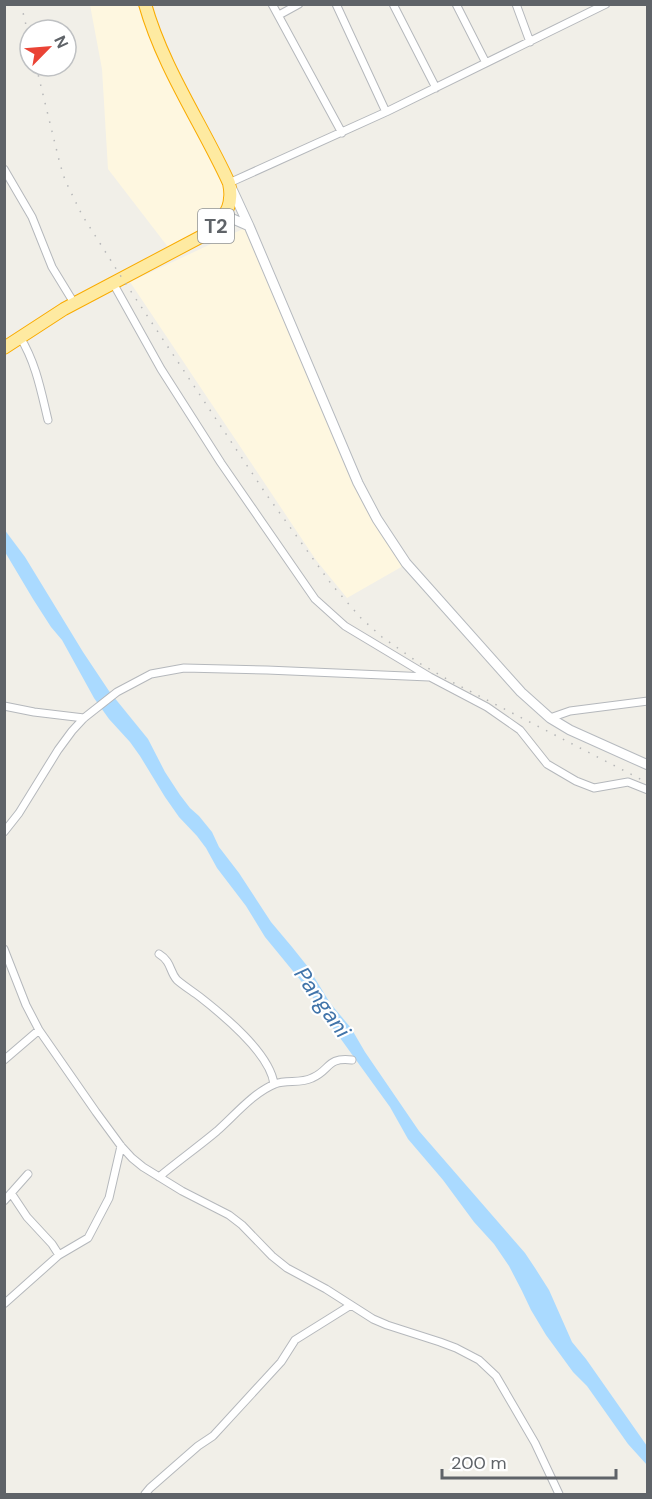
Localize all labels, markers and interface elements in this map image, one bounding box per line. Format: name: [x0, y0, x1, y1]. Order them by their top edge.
north arrow: [18, 18, 78, 78]
text: N: [49, 32, 73, 52]
road number: T2: [198, 209, 234, 243]
water label: Pangani: [288, 961, 358, 1044]
scale bar: [442, 1442, 616, 1480]
text: 200 m: [451, 1451, 507, 1475]

